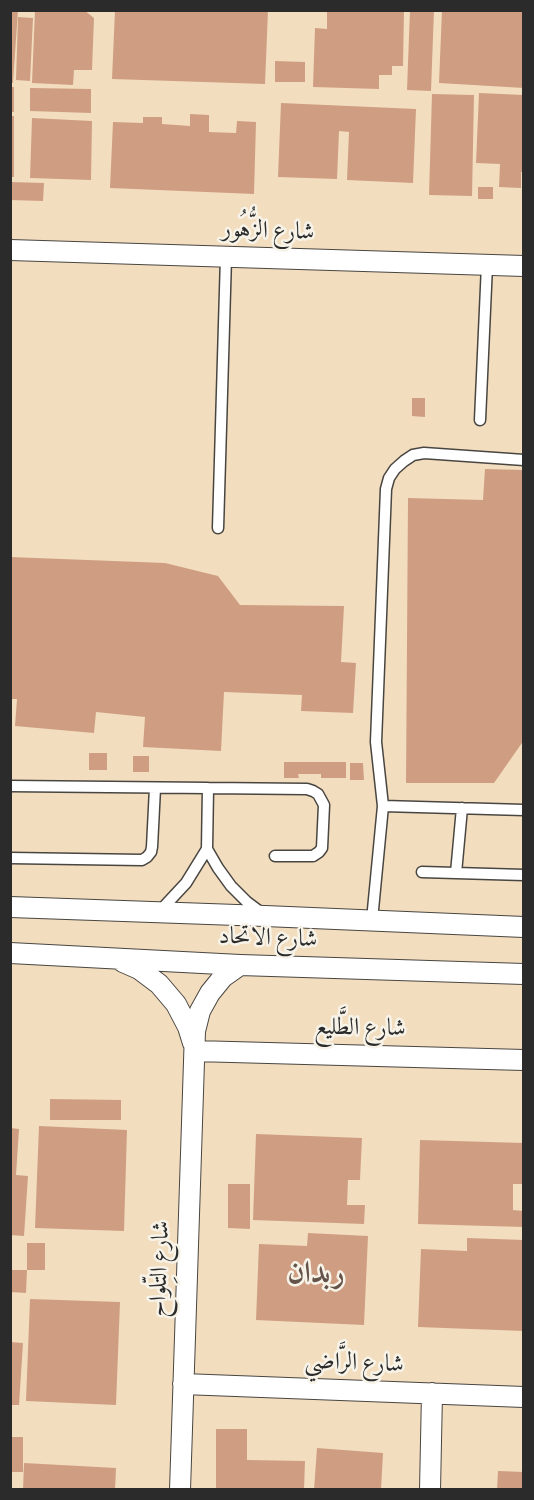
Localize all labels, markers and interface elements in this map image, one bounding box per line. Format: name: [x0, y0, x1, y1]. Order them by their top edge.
street label: شارع الزُّهُور: [221, 217, 315, 249]
street label: شارع الاتحاد: [218, 924, 318, 956]
street label: شارع الطَّليع: [314, 1015, 406, 1045]
street label: شارع التِّلواح: [146, 1220, 178, 1318]
district label: ربدان: [287, 1258, 345, 1294]
street label: شارع الرَّاضي: [304, 1349, 404, 1381]

